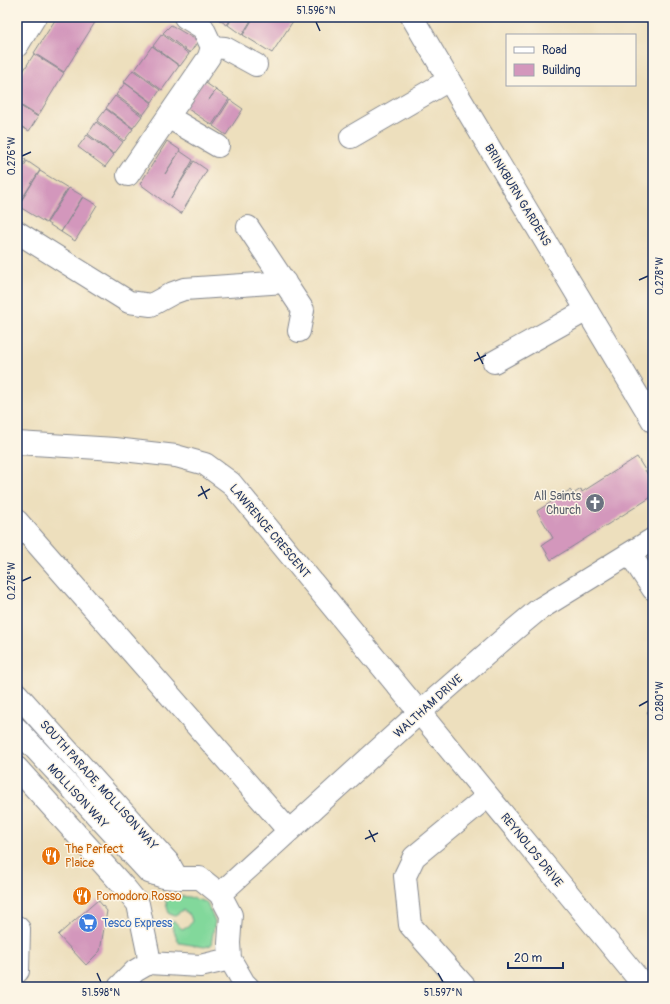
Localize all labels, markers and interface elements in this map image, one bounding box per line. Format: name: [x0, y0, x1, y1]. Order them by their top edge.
text: 51.596°N: [296, 5, 336, 17]
legend: [506, 34, 636, 86]
text: Road: [542, 43, 567, 58]
text: Building: [542, 63, 581, 78]
text: 0.276°W: [6, 136, 18, 175]
street label: BRINKBURN GARDENS: [481, 141, 554, 249]
text: 0.278°W: [654, 257, 666, 295]
street label: LAWRENCE CRESCENT: [226, 481, 314, 582]
place label: All Saints Church: [533, 489, 582, 518]
church icon: All Saints Church: [584, 492, 606, 514]
text: 0.278°W: [6, 562, 18, 600]
street label: WALTHAM DRIVE: [391, 671, 466, 741]
text: 0.280°W: [654, 681, 666, 721]
street label: SOUTH PARADE, MOLLISON WAY: [37, 717, 161, 853]
street label: MOLLISON WAY: [44, 761, 112, 831]
street label: REYNOLDS DRIVE: [497, 810, 566, 890]
place label: The Perfect Plaice: [65, 842, 124, 871]
restaurant icon: The Perfect Plaice: [40, 845, 62, 867]
restaurant icon: Pomodoro Rosso: [71, 885, 93, 907]
place label: Pomodoro Rosso: [96, 889, 182, 904]
supermarket icon: Tesco Express: [77, 912, 99, 934]
place label: Tesco Express: [102, 916, 173, 931]
scale bar: [508, 944, 563, 970]
text: 20 m: [514, 951, 543, 966]
text: 51.598°N: [82, 987, 120, 999]
text: 51.597°N: [424, 987, 462, 999]

